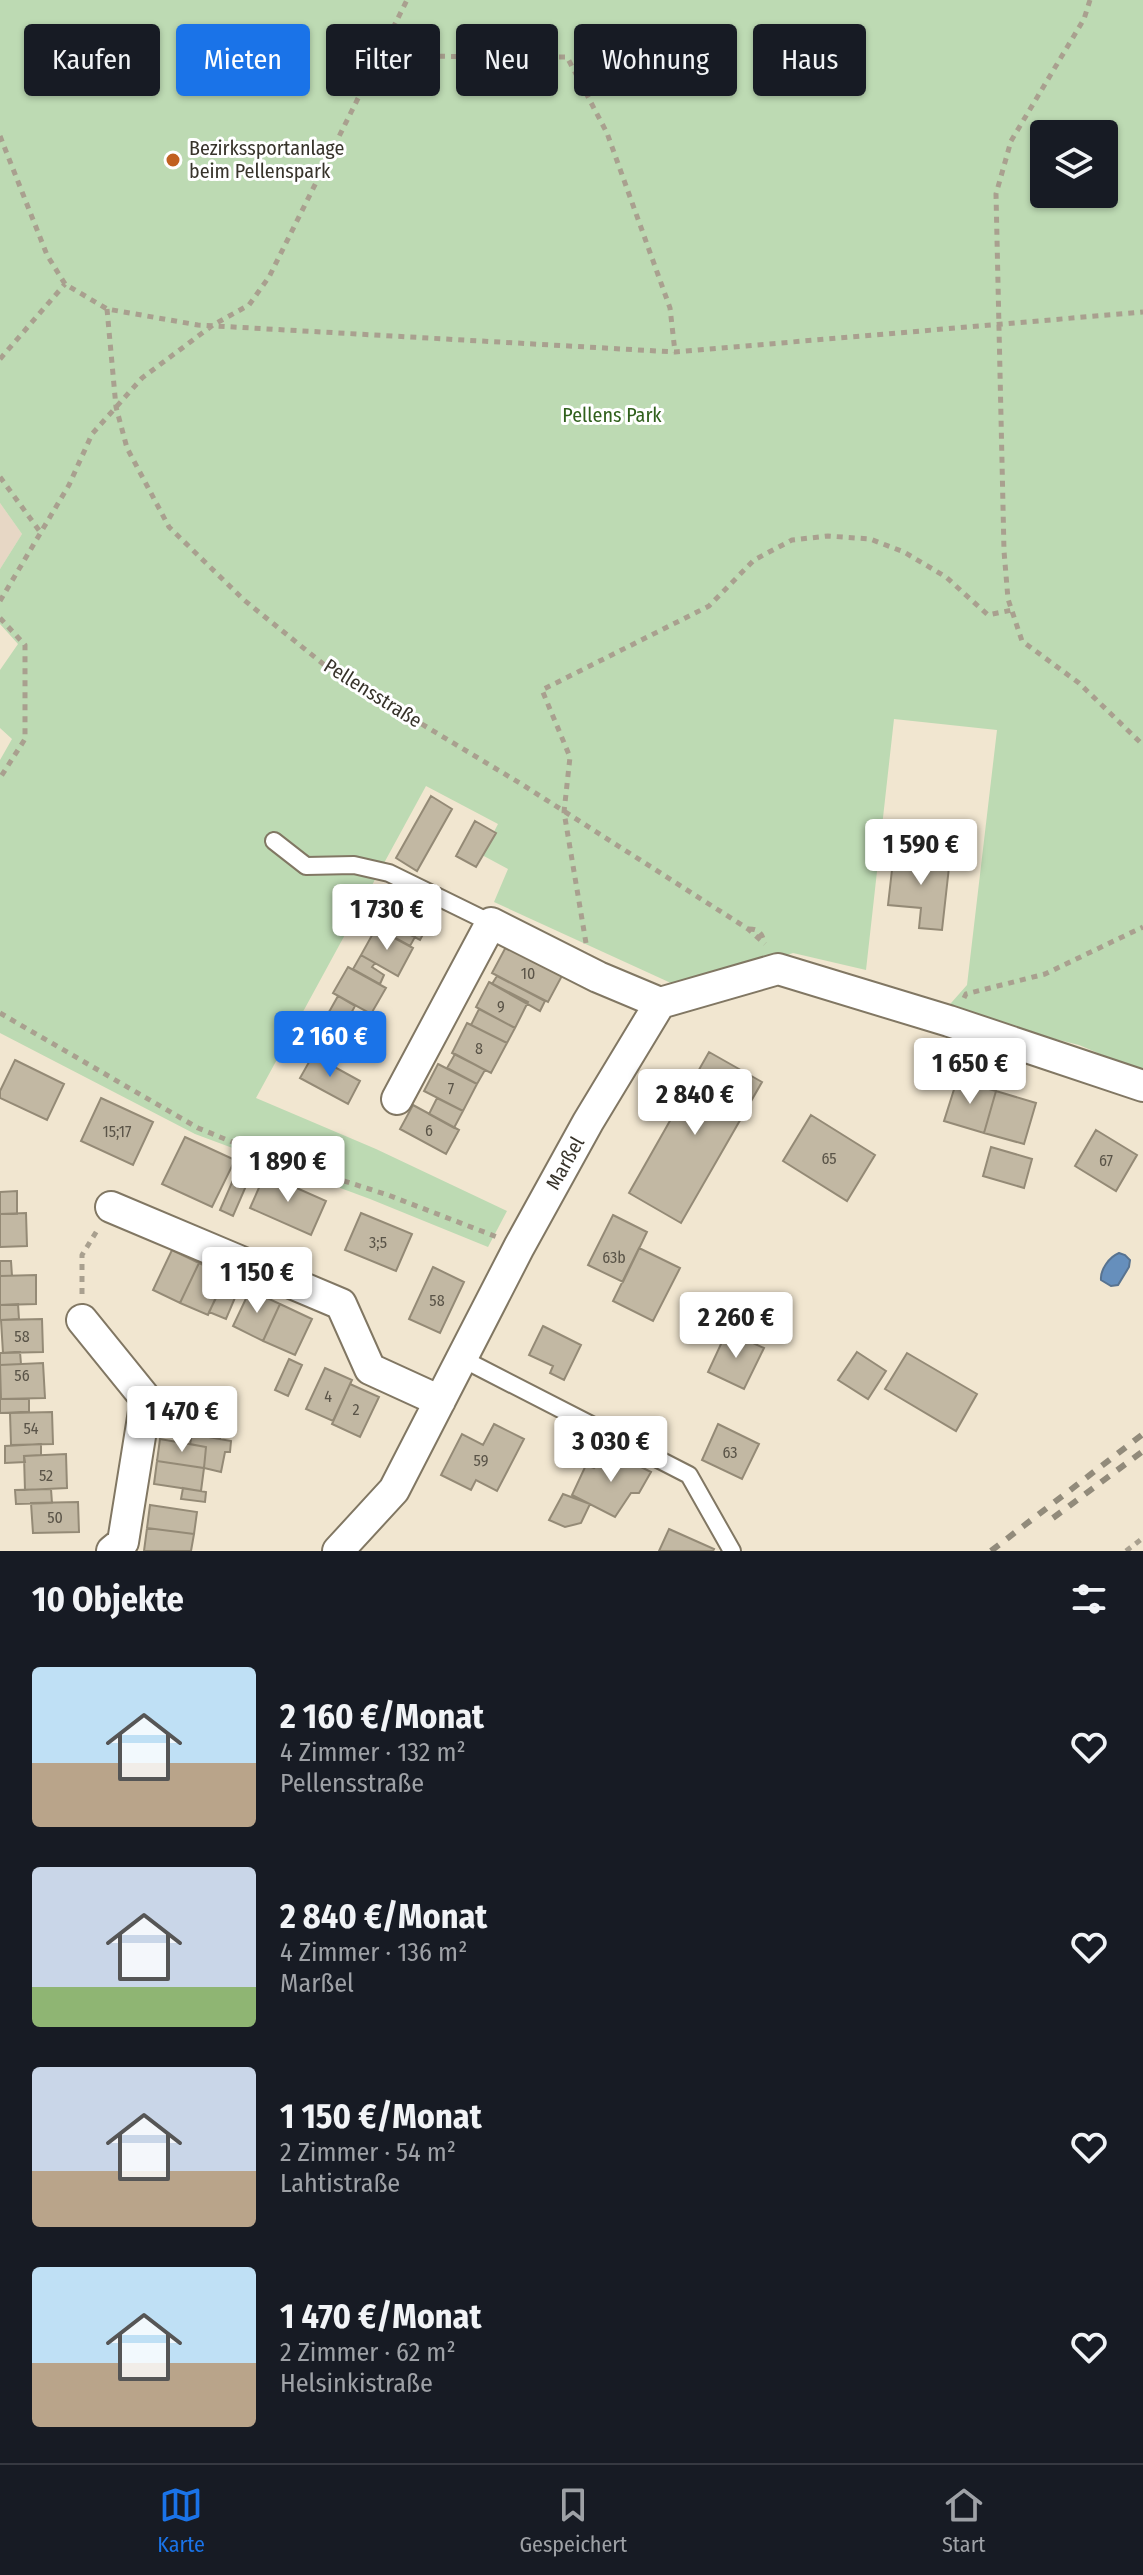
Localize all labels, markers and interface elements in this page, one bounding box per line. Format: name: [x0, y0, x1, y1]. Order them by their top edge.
chip: Kaufen: [24, 24, 160, 96]
chip: Mieten: [176, 24, 310, 96]
chip: Filter: [326, 24, 440, 96]
chip: Neu: [456, 24, 558, 96]
chip: Wohnung: [574, 24, 737, 96]
chip: Haus: [753, 24, 866, 96]
map controls: [1030, 120, 1118, 208]
button: layers: [1030, 120, 1118, 208]
place label: Bezirkssportanlage beim Pellenspark: [189, 136, 344, 183]
marker: Bezirkssportanlage beim Pellenspark: [164, 151, 182, 169]
park label: Pellens Park: [562, 403, 662, 427]
street label: Pellensstraße: [320, 653, 426, 733]
pin: 1 590 €: [847, 819, 995, 887]
text: 1 590 €: [883, 829, 959, 860]
pin: 1 730 €: [313, 884, 461, 952]
text: 1 730 €: [350, 894, 424, 925]
house number: 10: [521, 964, 535, 983]
house number: 9: [497, 997, 505, 1016]
pin: 2 160 €: [256, 1011, 404, 1079]
text: 2 160 €: [292, 1021, 368, 1052]
pin: 1 650 €: [896, 1038, 1044, 1106]
house number: 8: [475, 1039, 483, 1058]
text: 1 650 €: [932, 1048, 1008, 1079]
pin: 2 840 €: [621, 1069, 769, 1137]
house number: 7: [448, 1079, 455, 1098]
text: 2 840 €: [656, 1079, 734, 1110]
house number: 6: [425, 1121, 433, 1140]
house number: 15;17: [102, 1122, 132, 1141]
street label: Marßel: [541, 1132, 589, 1194]
pin: 1 890 €: [214, 1136, 362, 1204]
text: 1 890 €: [250, 1146, 326, 1177]
house number: 65: [821, 1149, 837, 1168]
house number: 67: [1099, 1151, 1114, 1170]
house number: 3;5: [369, 1233, 387, 1252]
pin: 1 150 €: [183, 1247, 331, 1315]
house number: 63b: [602, 1248, 626, 1267]
text: 1 150 €: [220, 1257, 294, 1288]
house number: 58: [429, 1291, 445, 1310]
pin: 2 260 €: [662, 1292, 810, 1360]
text: 2 260 €: [698, 1302, 774, 1333]
house number: 58: [14, 1327, 30, 1346]
house number: 56: [14, 1366, 30, 1385]
pin: 1 470 €: [108, 1386, 256, 1454]
house number: 4: [324, 1387, 332, 1406]
text: 1 470 €: [145, 1396, 219, 1427]
house number: 2: [352, 1400, 360, 1419]
pin: 3 030 €: [537, 1416, 685, 1484]
house number: 54: [23, 1419, 39, 1438]
text: 3 030 €: [572, 1426, 650, 1457]
house number: 63: [722, 1443, 738, 1462]
house number: 59: [474, 1451, 489, 1470]
house number: 52: [39, 1466, 53, 1485]
house number: 50: [47, 1508, 63, 1527]
icon: filters: [1067, 1577, 1111, 1621]
text: 10 Objekte: [32, 1579, 184, 1620]
text: 2 160 €/Monat: [280, 1696, 484, 1737]
icon: home: [96, 1699, 192, 1795]
icon: heart: [1067, 1725, 1111, 1769]
text: 4 Zimmer · 132 m²: [280, 1737, 466, 1768]
text: Pellensstraße: [280, 1768, 424, 1799]
text: 2 840 €/Monat: [280, 1896, 487, 1937]
icon: home: [96, 1899, 192, 1995]
icon: heart: [1067, 1925, 1111, 1969]
text: 4 Zimmer · 136 m²: [280, 1937, 467, 1968]
text: Marßel: [280, 1968, 354, 1999]
text: 1 150 €/Monat: [280, 2096, 482, 2137]
icon: home: [96, 2099, 192, 2195]
icon: heart: [1067, 2125, 1111, 2169]
text: 2 Zimmer · 54 m²: [280, 2137, 456, 2168]
text: Lahtistraße: [280, 2168, 400, 2199]
text: 1 470 €/Monat: [280, 2296, 481, 2337]
icon: home: [96, 2299, 192, 2395]
icon: heart: [1067, 2325, 1111, 2369]
text: 2 Zimmer · 62 m²: [280, 2337, 456, 2368]
text: Helsinkistraße: [280, 2368, 433, 2399]
tab: Karte: [157, 2483, 205, 2558]
tab: Gespeichert: [519, 2483, 627, 2558]
tab: Start: [942, 2483, 986, 2558]

